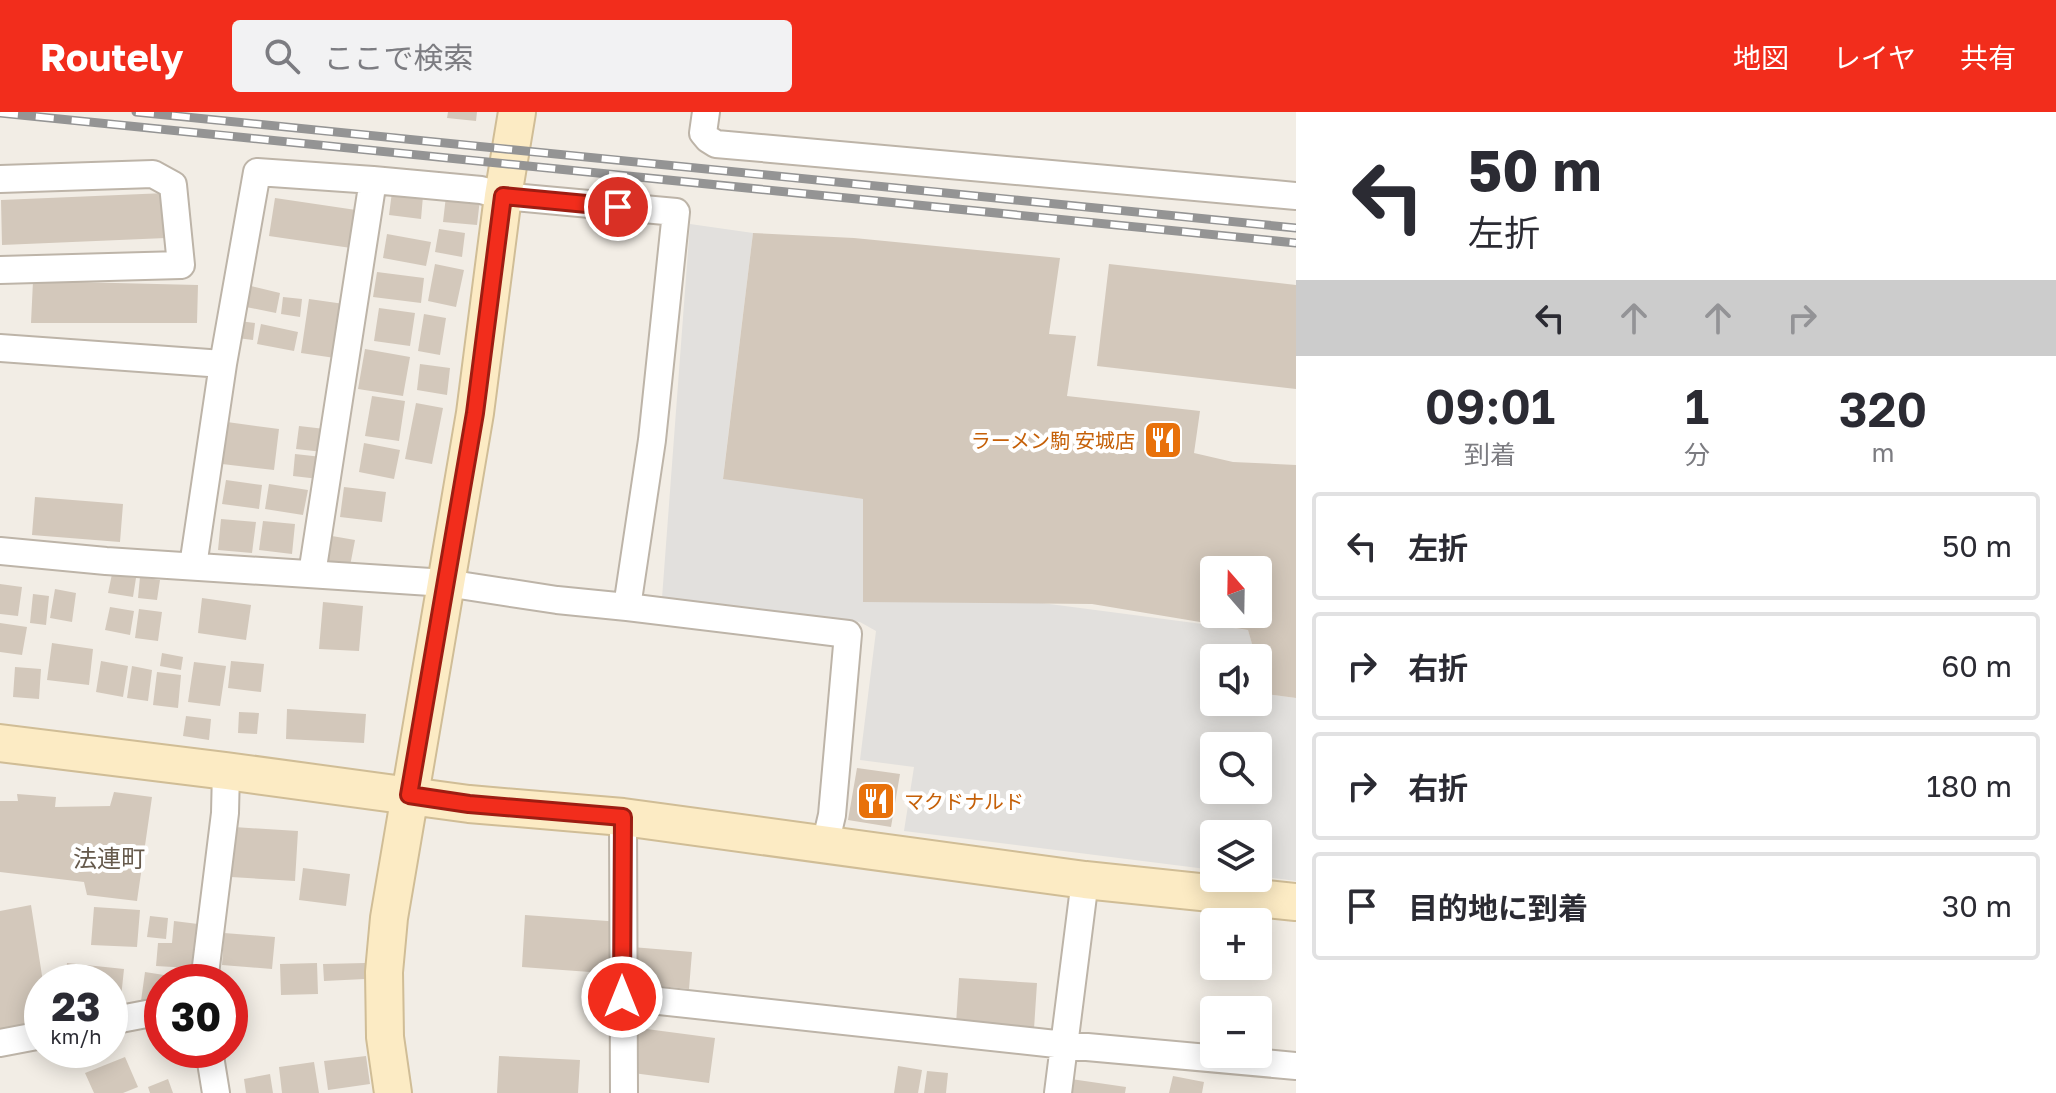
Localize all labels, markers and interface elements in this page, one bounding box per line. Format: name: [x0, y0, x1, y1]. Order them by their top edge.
search box: [232, 20, 792, 92]
text: Routely: [40, 34, 184, 79]
icon: search: [260, 34, 304, 78]
text: ここで検索: [324, 40, 474, 76]
text: 地図: [1733, 41, 1789, 74]
text: レイヤ: [1833, 41, 1916, 74]
text: 共有: [1960, 41, 2016, 74]
text: 50 m: [1468, 136, 1602, 203]
icon: left: [1336, 144, 1440, 248]
pin: [584, 173, 652, 241]
icon: arrive: [596, 185, 640, 229]
text: 左折: [1468, 211, 1540, 254]
icon: left: [1528, 296, 1572, 340]
icon: ahead: [1612, 296, 1656, 340]
icon: ahead: [1696, 296, 1740, 340]
icon: right: [1780, 296, 1824, 340]
text: 09:01: [1425, 377, 1555, 435]
text: 1: [1685, 377, 1709, 435]
text: 320: [1839, 380, 1927, 438]
restaurant icon: ラーメン駒 安城店: [1142, 419, 1184, 461]
place label: ラーメン駒 安城店: [971, 428, 1135, 452]
text: m: [1871, 437, 1895, 468]
text: 到着: [1464, 439, 1516, 470]
text: 分: [1684, 439, 1710, 470]
icon: left: [1340, 524, 1384, 568]
text: 50 m: [1942, 528, 2012, 564]
text: 左折: [1408, 530, 1468, 566]
north arrow: [1200, 556, 1272, 628]
map controls: [1200, 556, 1272, 1068]
button: sound: [1200, 644, 1272, 716]
icon: right: [1340, 644, 1384, 688]
text: 60 m: [1941, 648, 2012, 684]
text: 右折: [1408, 650, 1468, 686]
button: search: [1200, 732, 1272, 804]
icon: right: [1340, 764, 1384, 808]
text: 180 m: [1927, 768, 2012, 804]
text: 右折: [1408, 770, 1468, 806]
restaurant icon: マクドナルド: [855, 780, 897, 822]
place label: マクドナルド: [904, 789, 1024, 813]
button: layers: [1200, 820, 1272, 892]
district label: 法連町: [73, 843, 145, 872]
icon: arrive: [1340, 884, 1384, 928]
text: 30 m: [1942, 888, 2012, 924]
text: 目的地に到着: [1408, 890, 1588, 926]
button: +: [1200, 908, 1272, 980]
position arrow: [580, 955, 664, 1039]
speed limit sign: 30: [144, 964, 248, 1068]
text: 23: [52, 982, 100, 1030]
button: −: [1200, 996, 1272, 1068]
text: km/h: [51, 1024, 101, 1048]

